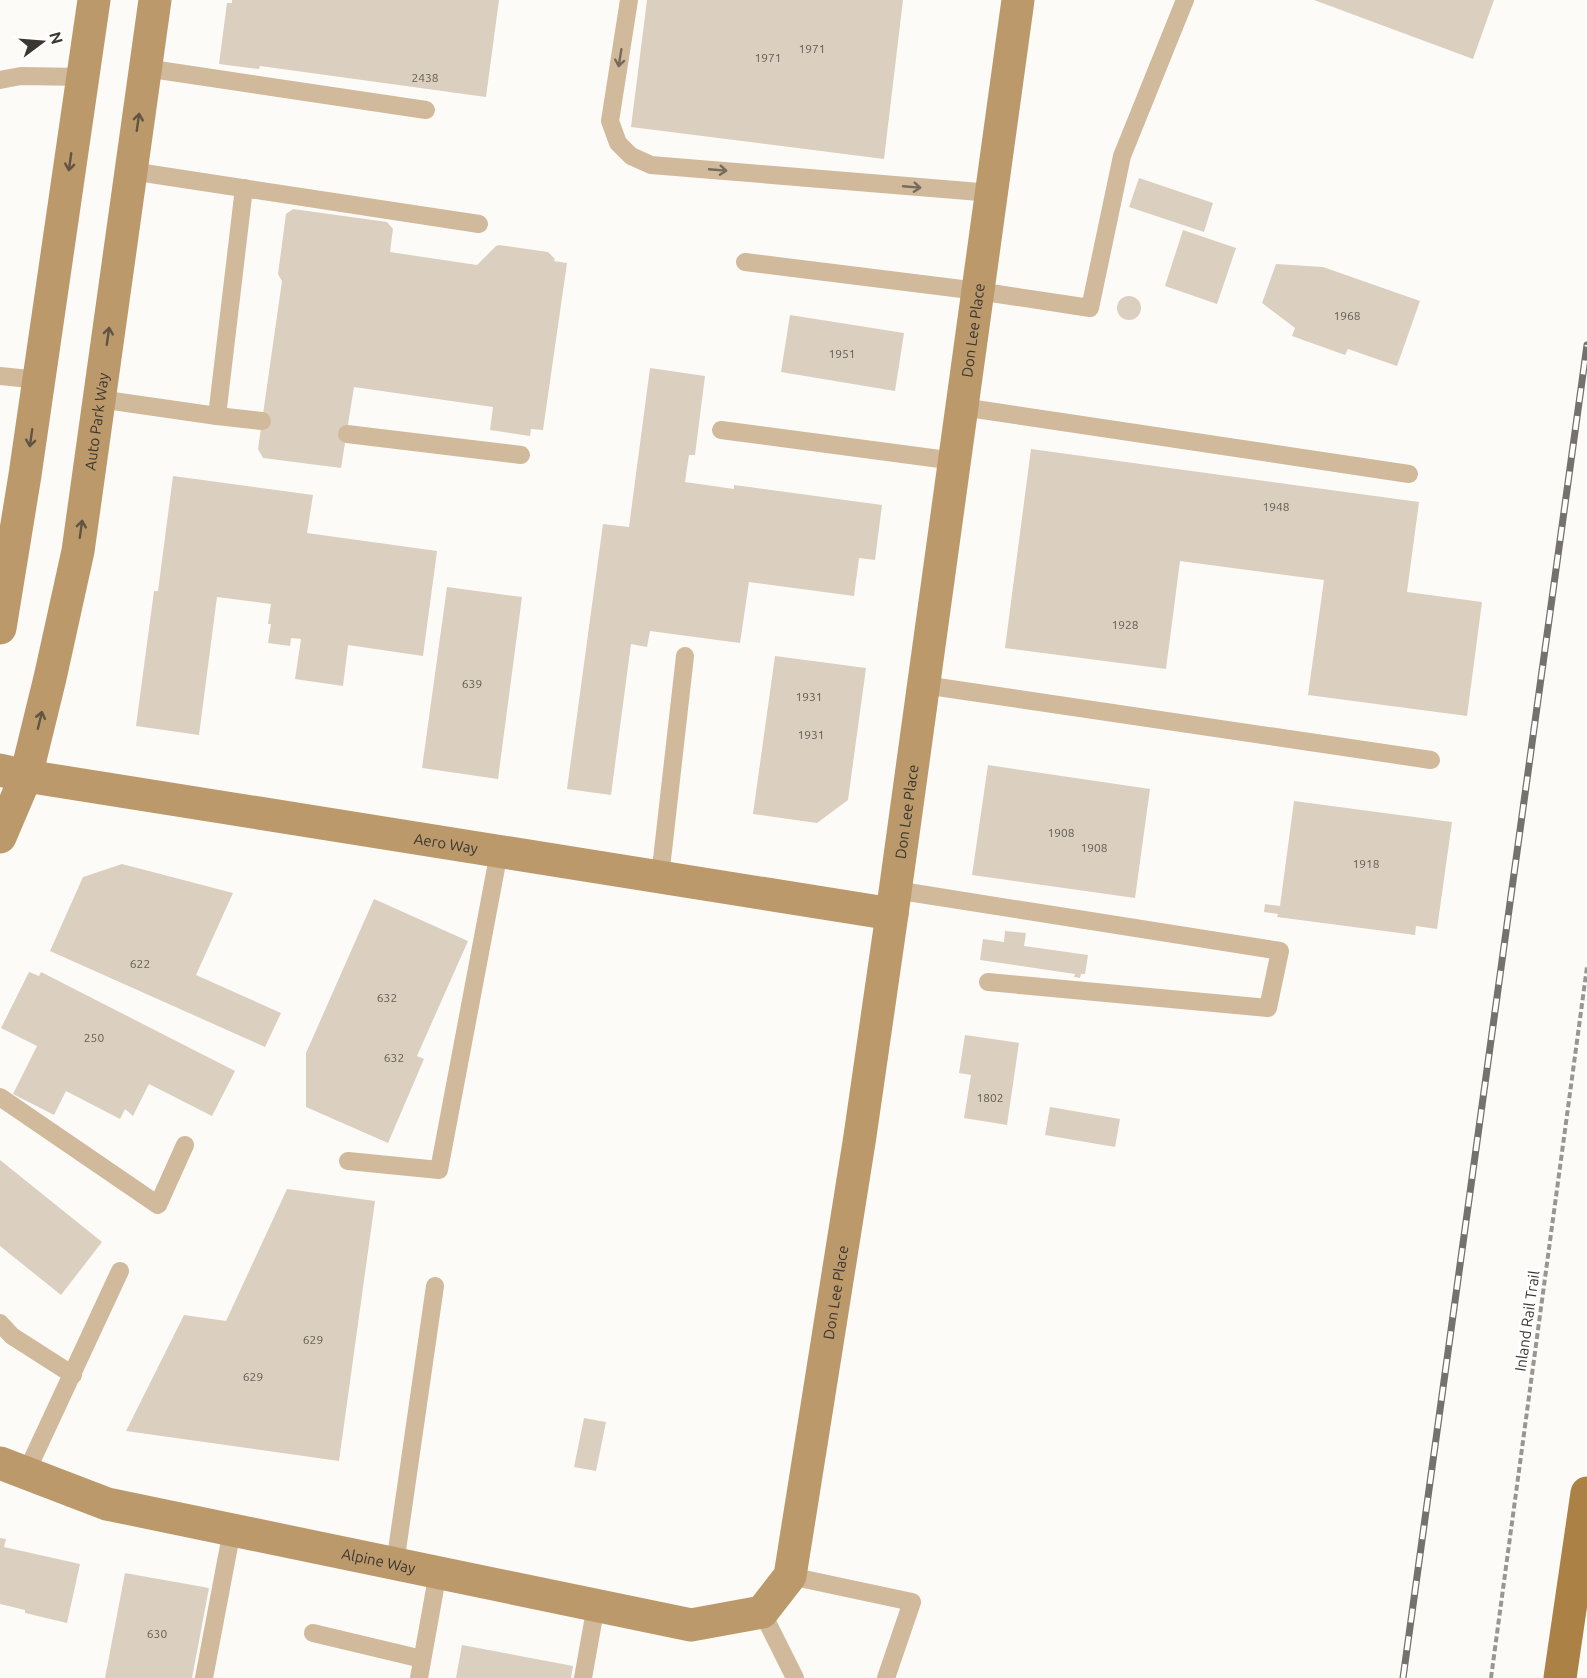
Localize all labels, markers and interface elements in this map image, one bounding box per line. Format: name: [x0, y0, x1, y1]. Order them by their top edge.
north arrow: [12, 12, 72, 72]
text: N: [46, 30, 67, 46]
house number: 1971: [798, 42, 826, 55]
one-way arrow: [614, 47, 625, 67]
house number: 1971: [754, 51, 782, 64]
house number: 2438: [411, 71, 439, 84]
one-way arrow: [132, 113, 143, 133]
one-way arrow: [65, 151, 76, 171]
one-way arrow: [707, 165, 727, 176]
one-way arrow: [902, 182, 922, 193]
street label: Don Lee Place: [958, 282, 987, 378]
house number: 1968: [1333, 309, 1361, 322]
one-way arrow: [102, 327, 113, 346]
house number: 1951: [828, 347, 856, 360]
street label: Auto Park Way: [81, 372, 111, 471]
one-way arrow: [25, 428, 36, 448]
house number: 1948: [1262, 500, 1290, 513]
one-way arrow: [75, 520, 86, 540]
house number: 1928: [1111, 618, 1139, 631]
house number: 639: [462, 677, 482, 690]
house number: 1931: [795, 690, 823, 703]
one-way arrow: [35, 711, 46, 730]
house number: 1931: [797, 728, 825, 741]
street label: Don Lee Place: [891, 763, 921, 860]
house number: 1908: [1047, 826, 1075, 839]
street label: Aero Way: [413, 829, 479, 856]
house number: 1908: [1080, 841, 1108, 854]
house number: 1918: [1352, 857, 1380, 870]
house number: 622: [130, 957, 150, 970]
house number: 632: [377, 991, 397, 1004]
house number: 250: [84, 1031, 104, 1044]
house number: 632: [384, 1051, 404, 1064]
house number: 1802: [976, 1091, 1004, 1104]
street label: Don Lee Place: [819, 1244, 851, 1341]
street label: Inland Rail Trail: [1512, 1269, 1543, 1373]
house number: 629: [303, 1333, 323, 1346]
house number: 629: [243, 1370, 263, 1383]
street label: Alpine Way: [340, 1544, 417, 1576]
house number: 630: [147, 1627, 167, 1640]

